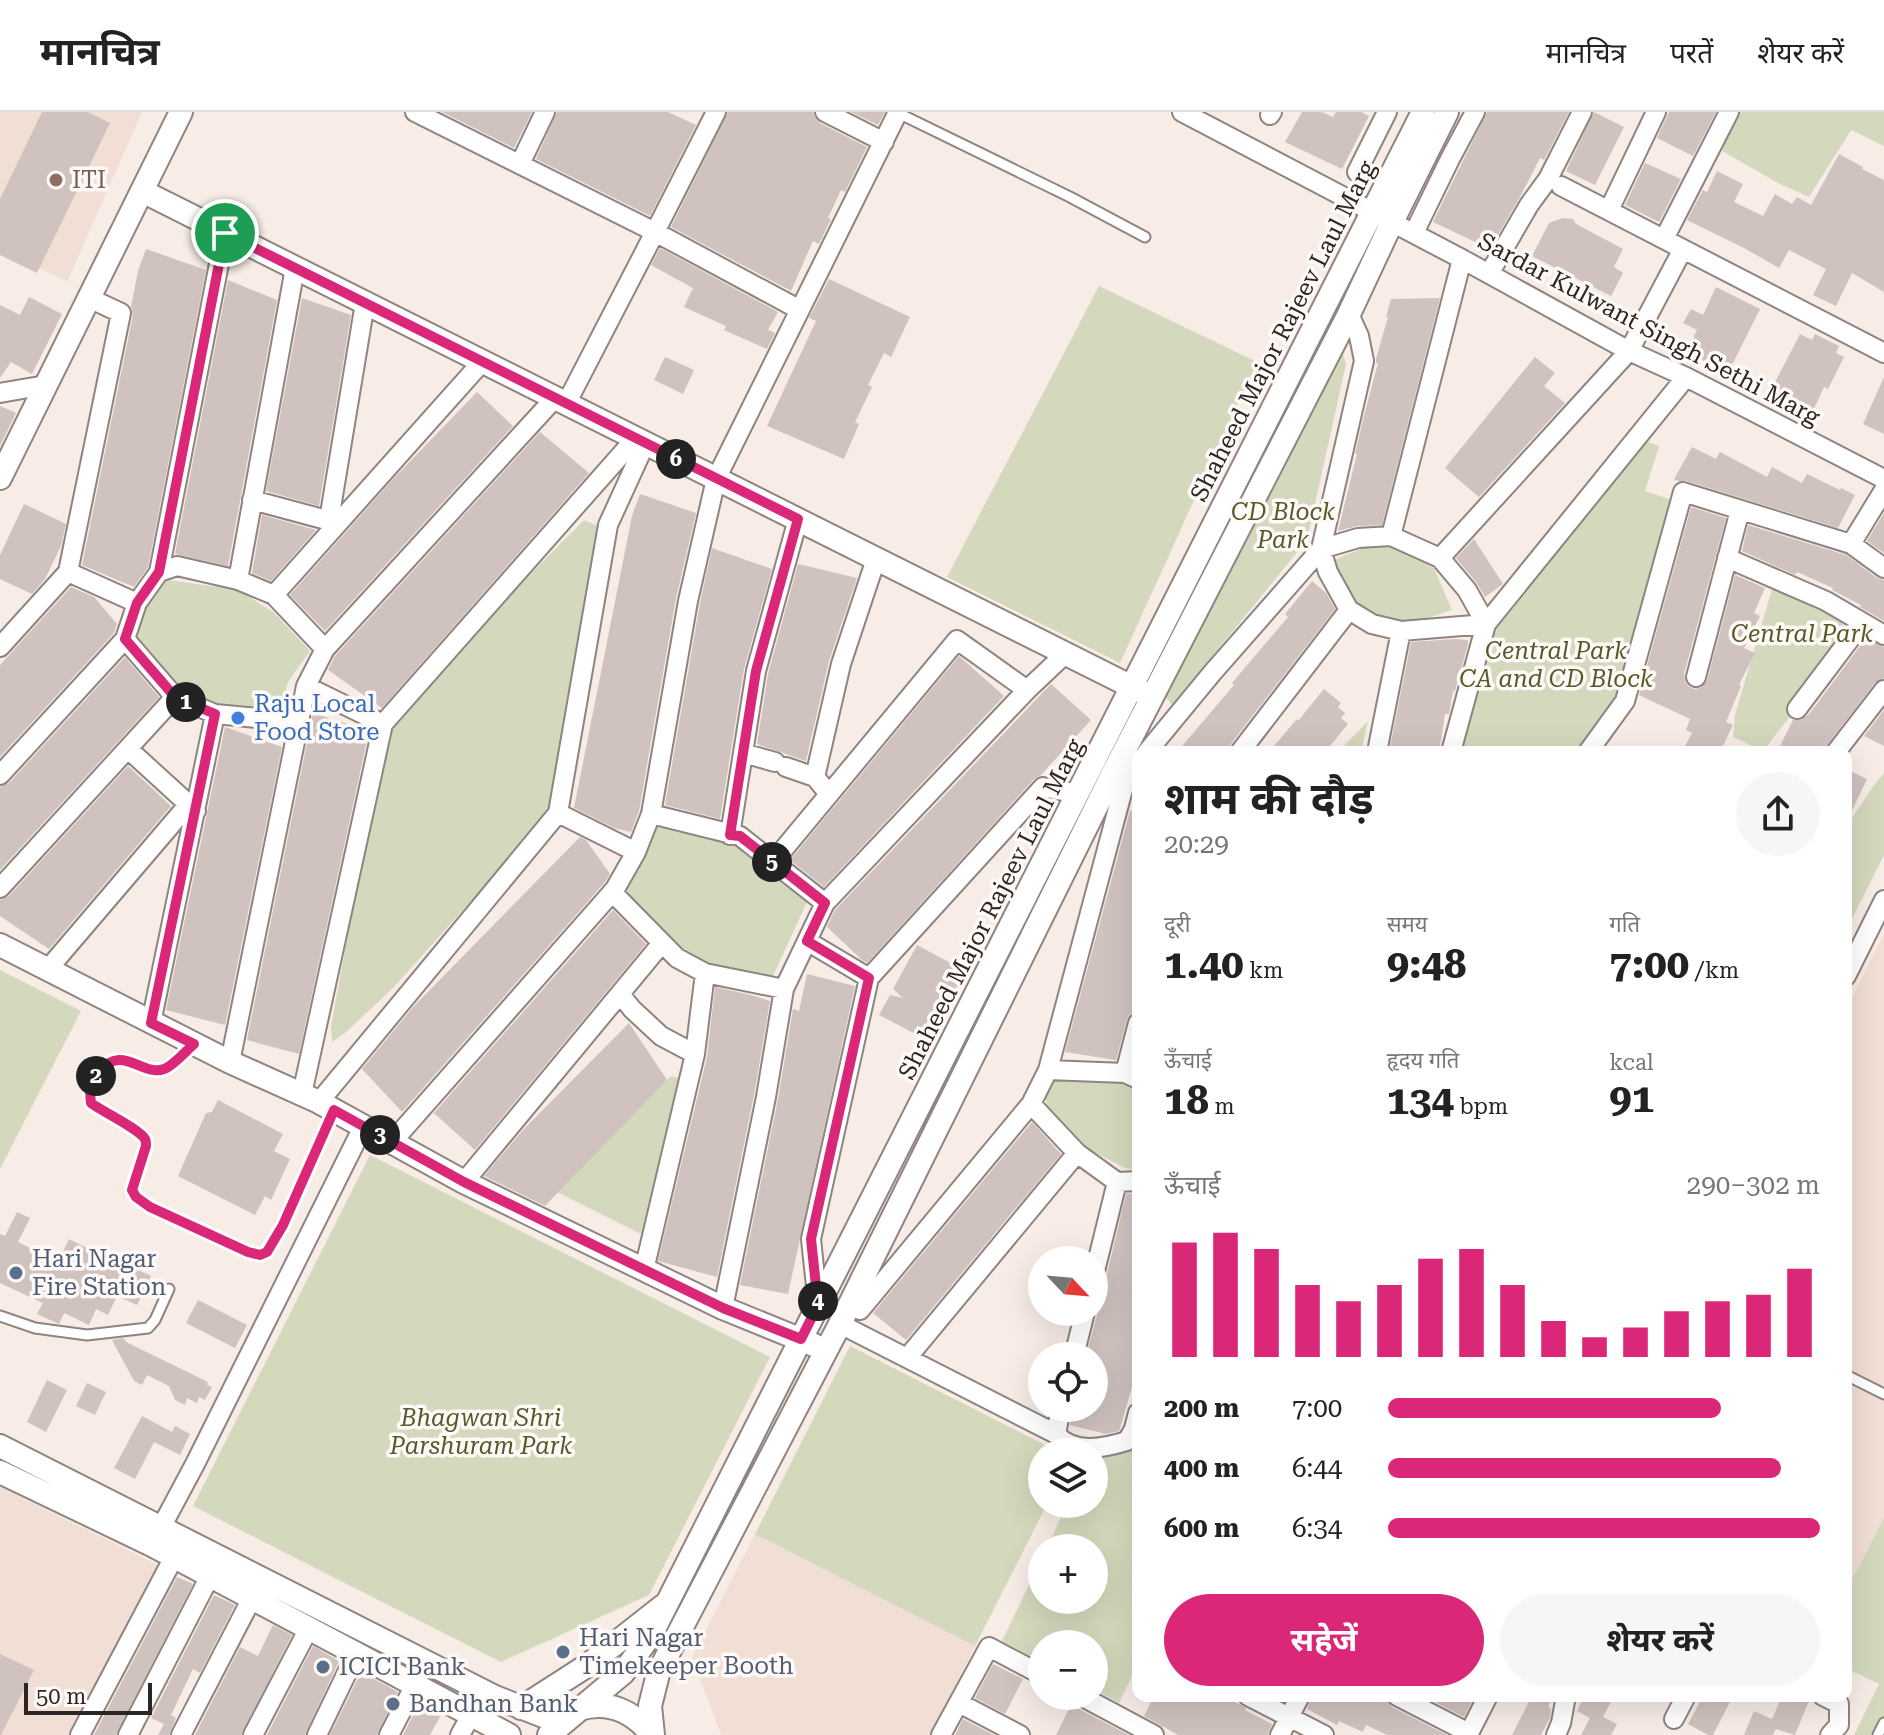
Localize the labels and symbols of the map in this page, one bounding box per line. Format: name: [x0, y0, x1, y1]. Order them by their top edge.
street label: Shaheed Major Rajeev Laul Marg: [1185, 156, 1382, 506]
place label: ITI: [72, 166, 106, 194]
marker: ITI: [47, 171, 65, 189]
pin: [191, 199, 259, 267]
street label: Sardar Kulwant Singh Sethi Marg: [1473, 227, 1825, 431]
pin: 6: [656, 439, 696, 479]
park label: CD Block Park: [1231, 498, 1335, 554]
park label: Central Park: [1731, 620, 1873, 648]
park label: Central Park CA and CD Block: [1459, 637, 1653, 693]
pin: 1: [166, 682, 206, 722]
place label: Raju Local Food Store: [254, 690, 379, 746]
marker: Raju Local Food Store: [229, 709, 247, 727]
street label: Shaheed Major Rajeev Laul Marg: [893, 734, 1090, 1084]
pin: 5: [752, 842, 792, 882]
pin: 2: [76, 1056, 116, 1096]
pin: 3: [360, 1115, 400, 1155]
place label: Hari Nagar Fire Station: [32, 1245, 166, 1301]
north arrow: [1028, 1246, 1108, 1326]
marker: Hari Nagar Fire Station: [7, 1264, 25, 1282]
pin: 4: [798, 1281, 838, 1321]
park label: Bhagwan Shri Parshuram Park: [389, 1404, 572, 1460]
place label: Hari Nagar Timekeeper Booth: [579, 1624, 793, 1680]
marker: Hari Nagar Timekeeper Booth: [554, 1643, 572, 1661]
place label: ICICI Bank: [339, 1653, 466, 1681]
marker: ICICI Bank: [314, 1658, 332, 1676]
scale bar: [24, 1679, 152, 1715]
place label: Bandhan Bank: [409, 1690, 578, 1718]
marker: Bandhan Bank: [384, 1695, 402, 1713]

